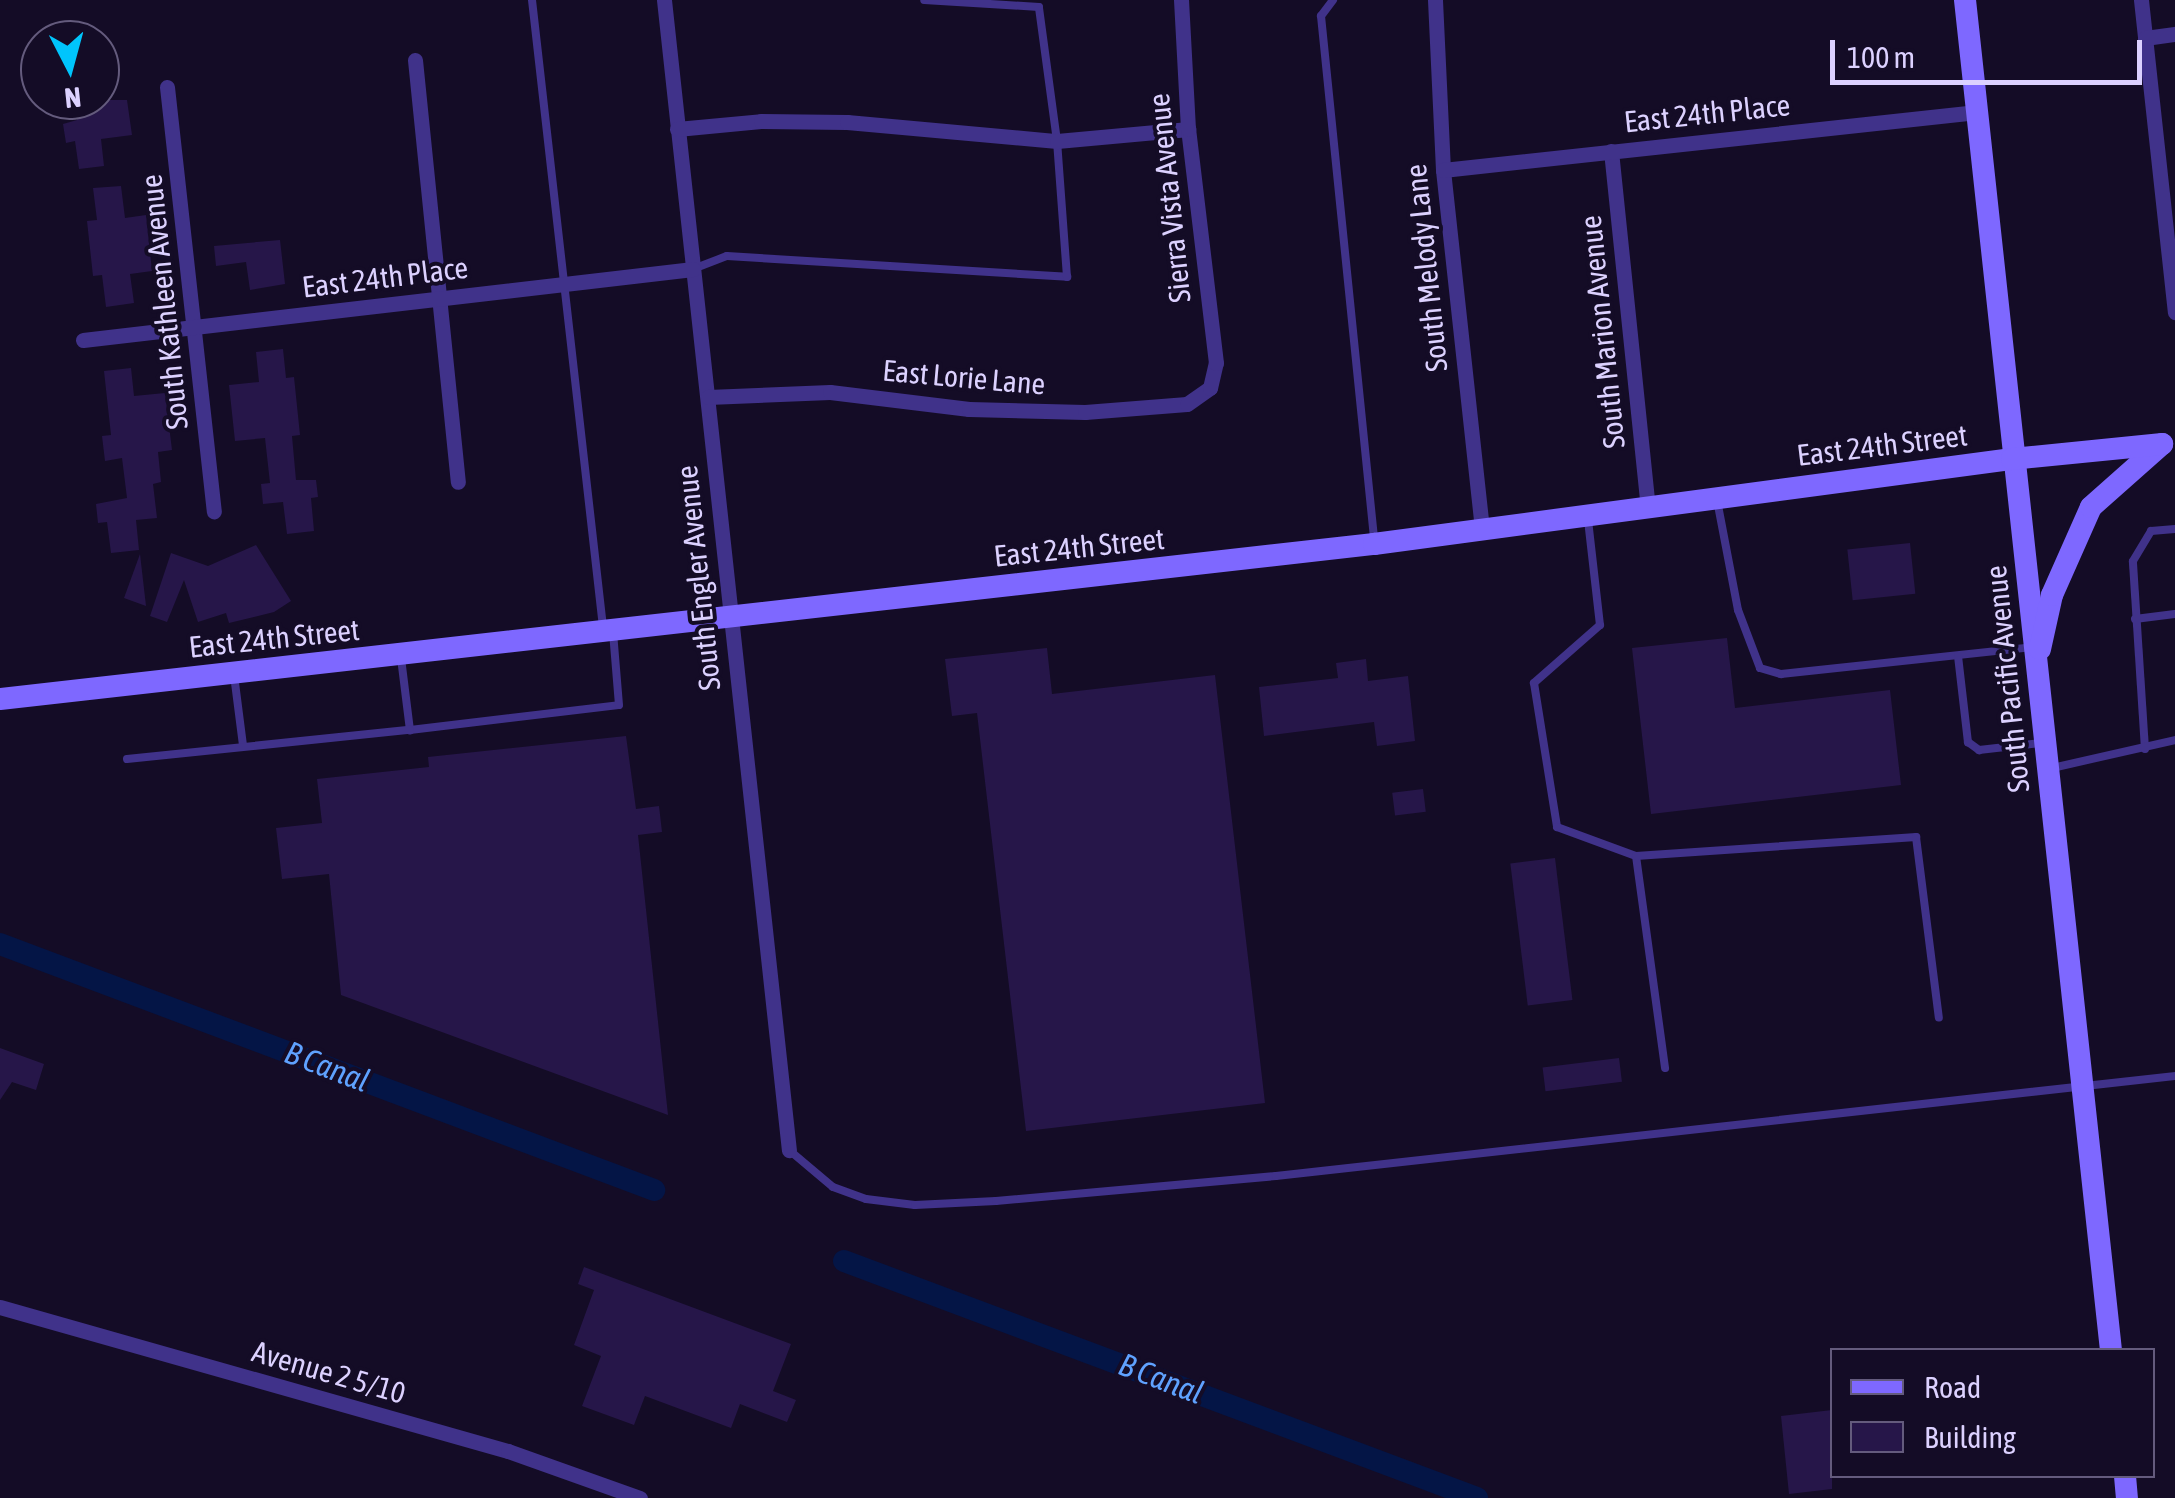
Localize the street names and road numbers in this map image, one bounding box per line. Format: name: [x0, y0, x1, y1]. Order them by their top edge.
street label: East 24th Place: [1622, 86, 1792, 140]
street label: Sierra Vista Avenue: [1140, 92, 1198, 304]
street label: South Melody Lane: [1397, 162, 1455, 374]
street label: South Kathleen Avenue: [133, 173, 195, 431]
street label: South Marion Avenue: [1572, 214, 1632, 450]
street label: East 24th Place: [300, 249, 470, 305]
street label: East Lorie Lane: [881, 352, 1047, 402]
street label: East 24th Street: [1795, 417, 1969, 473]
street label: South Engler Avenue: [668, 464, 728, 692]
street label: East 24th Street: [992, 520, 1166, 574]
street label: South Pacific Avenue: [1977, 564, 2037, 794]
street label: East 24th Street: [187, 611, 361, 665]
street label: Avenue 2 5/10: [248, 1333, 410, 1411]

